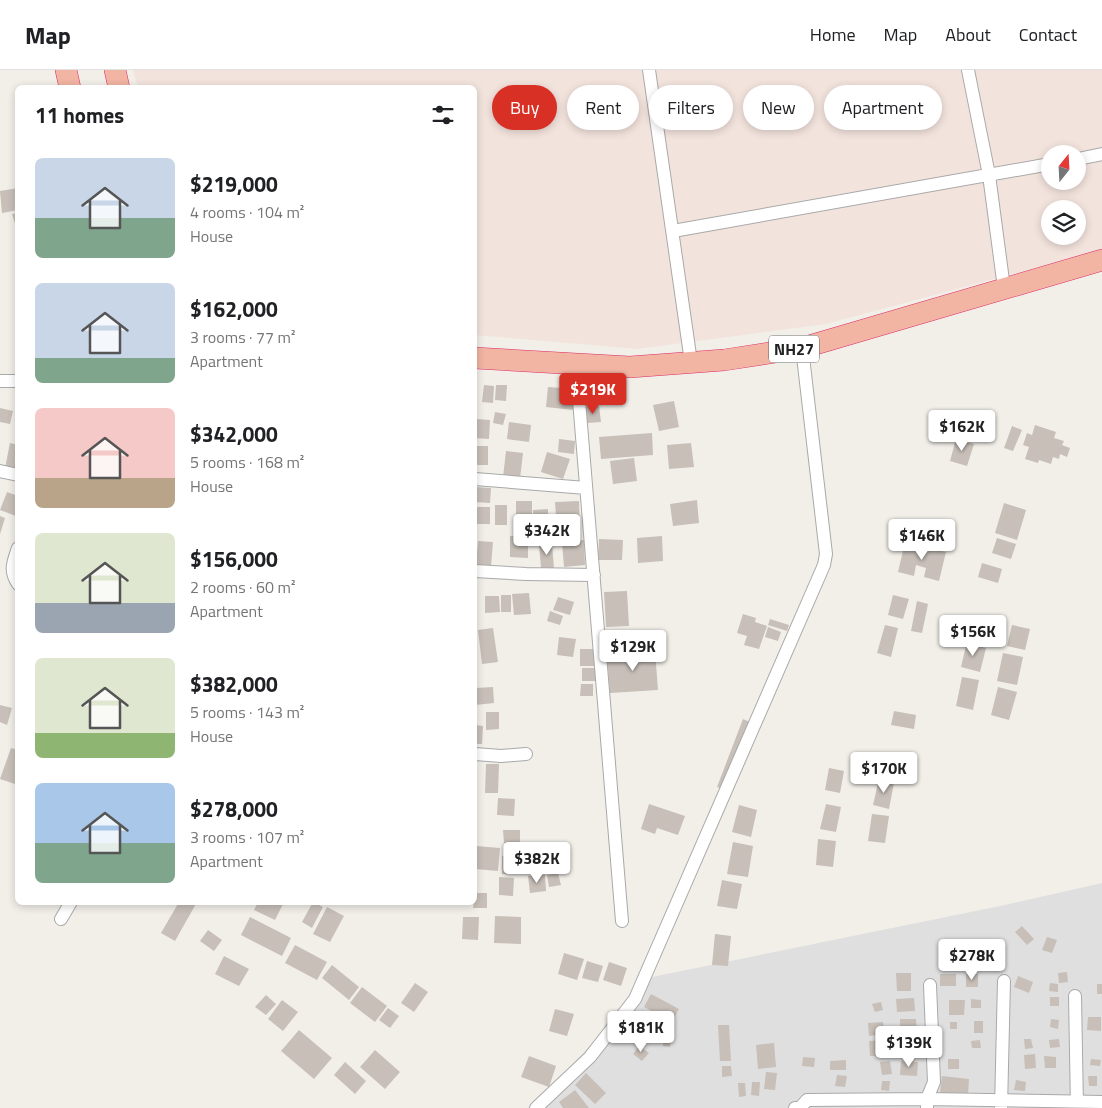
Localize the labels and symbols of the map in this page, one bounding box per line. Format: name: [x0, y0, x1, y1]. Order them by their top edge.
north arrow: [1041, 145, 1086, 190]
road number: NH27: [769, 336, 819, 362]
pin: $219K: [558, 372, 628, 415]
pin: $162K: [927, 410, 997, 452]
pin: $342K: [512, 514, 582, 556]
pin: $146K: [887, 518, 957, 561]
pin: $156K: [938, 614, 1008, 657]
pin: $129K: [598, 630, 668, 672]
pin: $170K: [849, 752, 919, 794]
pin: $382K: [502, 842, 572, 884]
pin: $278K: [937, 938, 1007, 981]
pin: $181K: [606, 1010, 676, 1053]
pin: $139K: [874, 1026, 944, 1068]

